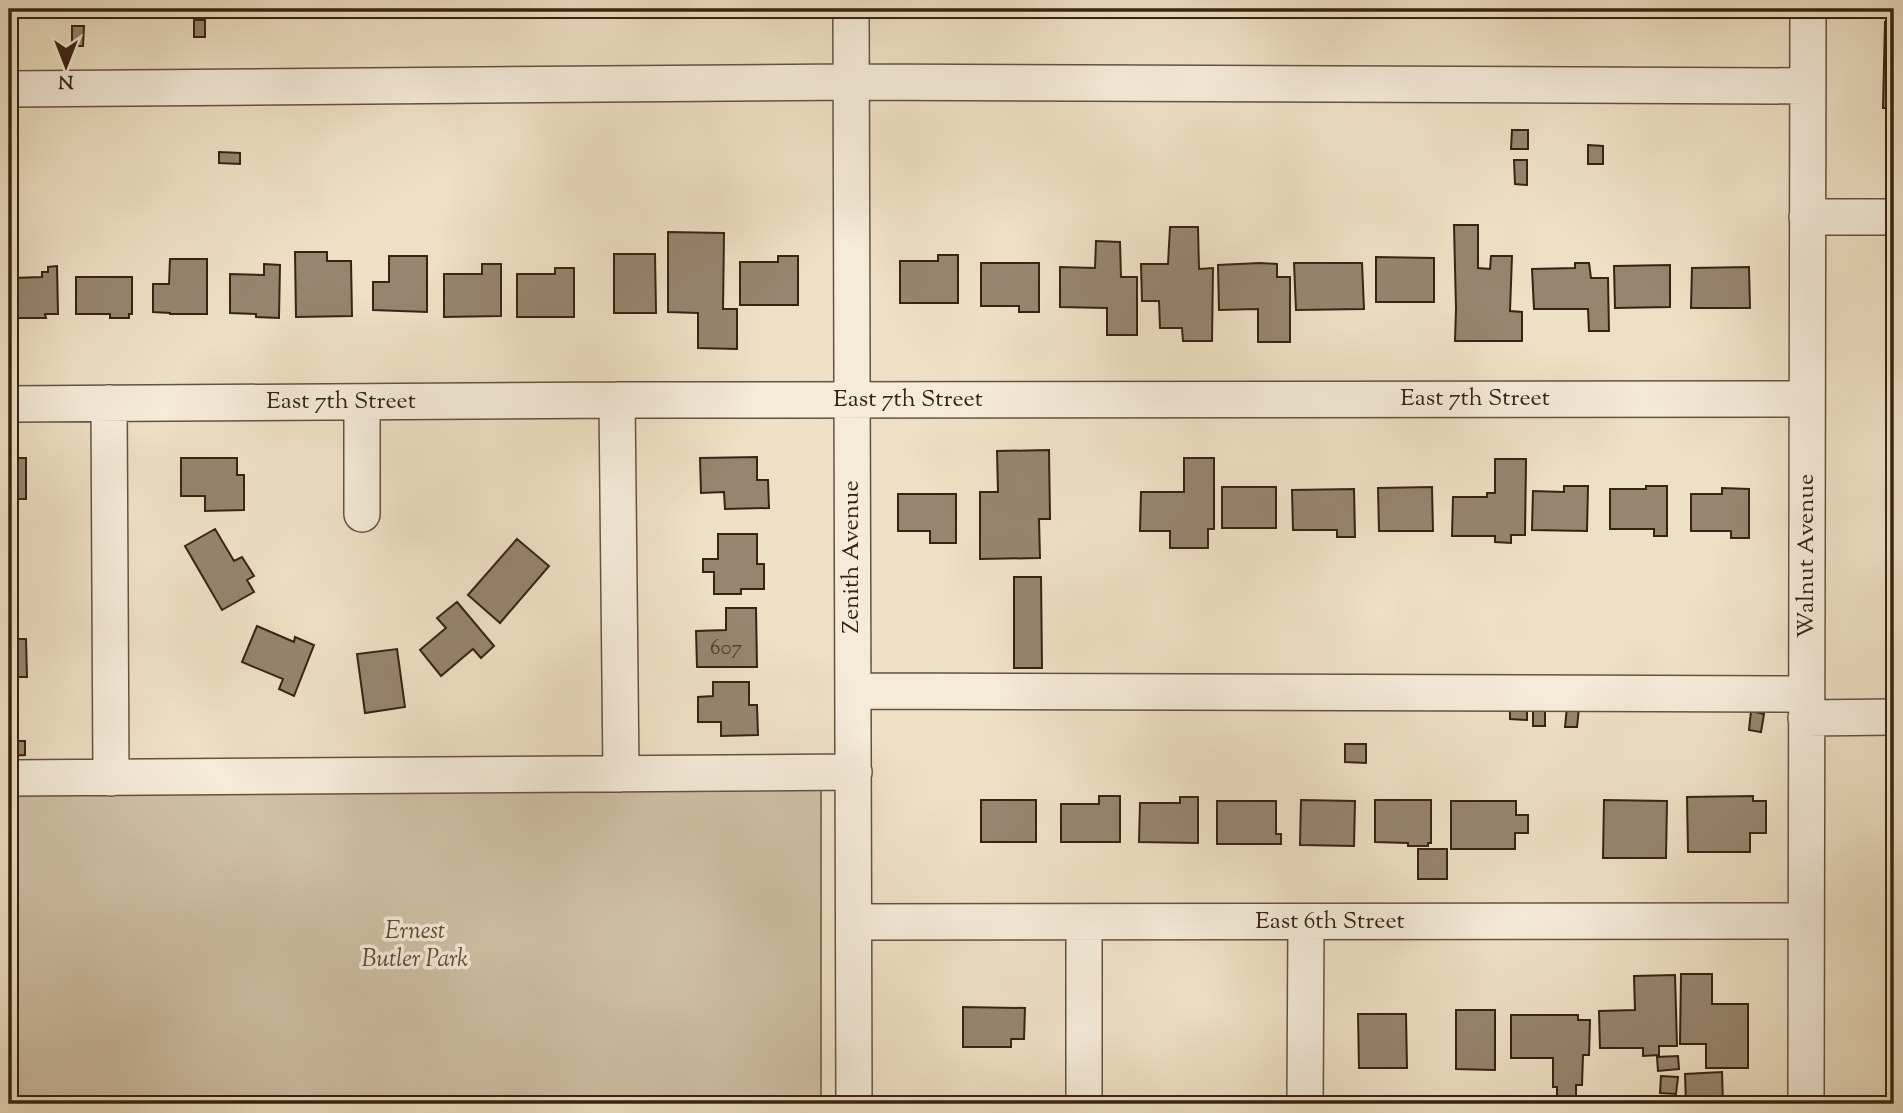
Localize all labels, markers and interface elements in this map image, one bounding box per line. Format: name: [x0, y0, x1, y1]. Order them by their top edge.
north arrow: [32, 32, 102, 102]
text: N: [58, 67, 74, 94]
street label: East 7th Street: [1400, 382, 1550, 416]
street label: East 7th Street: [833, 383, 983, 417]
street label: East 7th Street: [266, 385, 416, 419]
street label: Walnut Avenue: [1790, 474, 1824, 638]
street label: Zenith Avenue: [835, 480, 869, 634]
house number: 607: [710, 634, 743, 664]
street label: East 6th Street: [1255, 905, 1405, 939]
park label: Ernest Butler Park: [362, 915, 468, 977]

